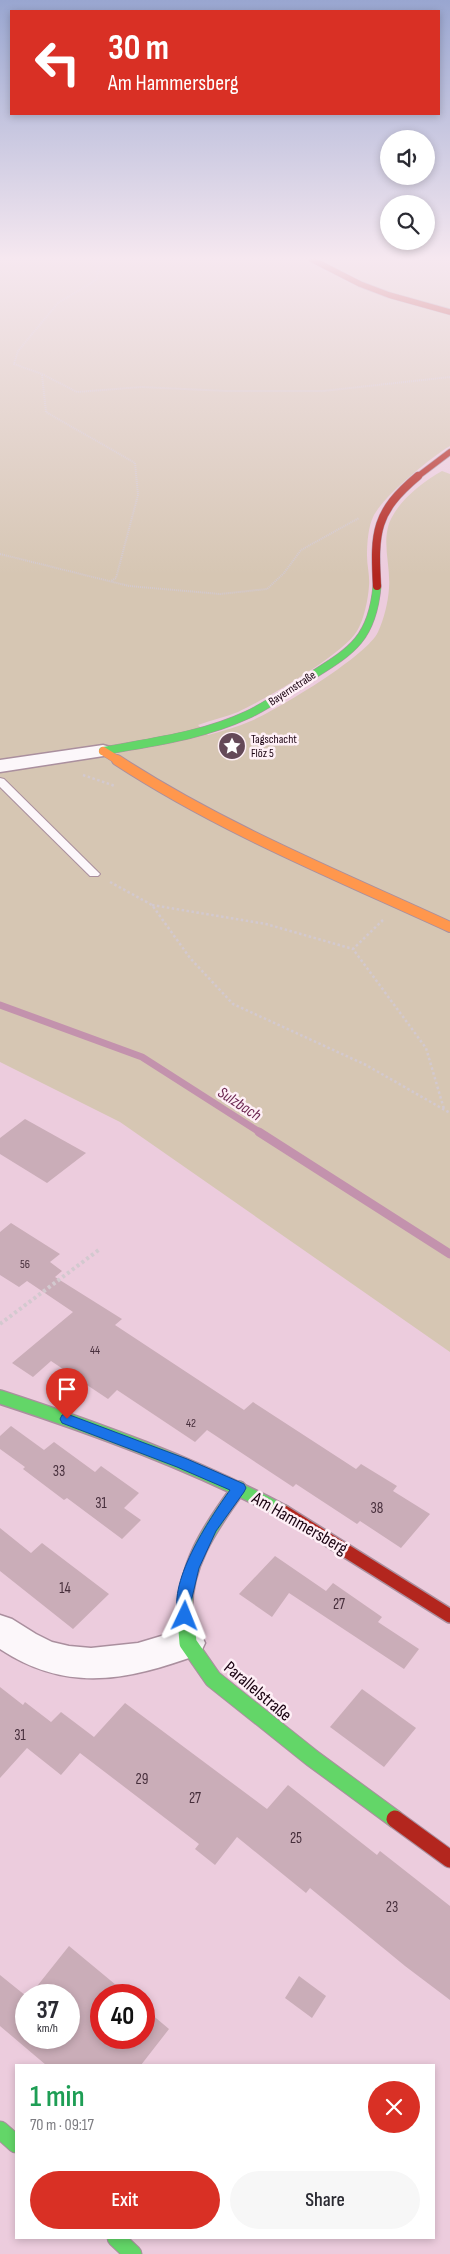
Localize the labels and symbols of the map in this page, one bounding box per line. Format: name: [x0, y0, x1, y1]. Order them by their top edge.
street label: Bayernstraße: [266, 667, 319, 709]
place icon: Tagschacht Flöz 5: [217, 731, 247, 761]
place label: Tagschacht Flöz 5: [251, 732, 297, 761]
water label: Sulzbach: [214, 1083, 265, 1125]
house number: 56: [20, 1257, 30, 1272]
house number: 44: [90, 1343, 100, 1358]
pin: [46, 1368, 88, 1419]
house number: 42: [186, 1416, 196, 1431]
house number: 33: [53, 1462, 65, 1481]
street label: Am Hammersberg: [247, 1487, 351, 1559]
house number: 31: [95, 1494, 108, 1513]
house number: 38: [371, 1499, 383, 1518]
house number: 14: [59, 1579, 71, 1598]
position arrow: [158, 1589, 210, 1641]
house number: 27: [333, 1595, 345, 1614]
street label: Parallelstraße: [220, 1657, 296, 1726]
house number: 31: [14, 1726, 27, 1745]
house number: 29: [136, 1770, 148, 1789]
house number: 27: [189, 1789, 201, 1808]
house number: 25: [290, 1829, 302, 1848]
house number: 23: [386, 1898, 398, 1917]
speed limit sign: 40: [90, 1984, 155, 2049]

